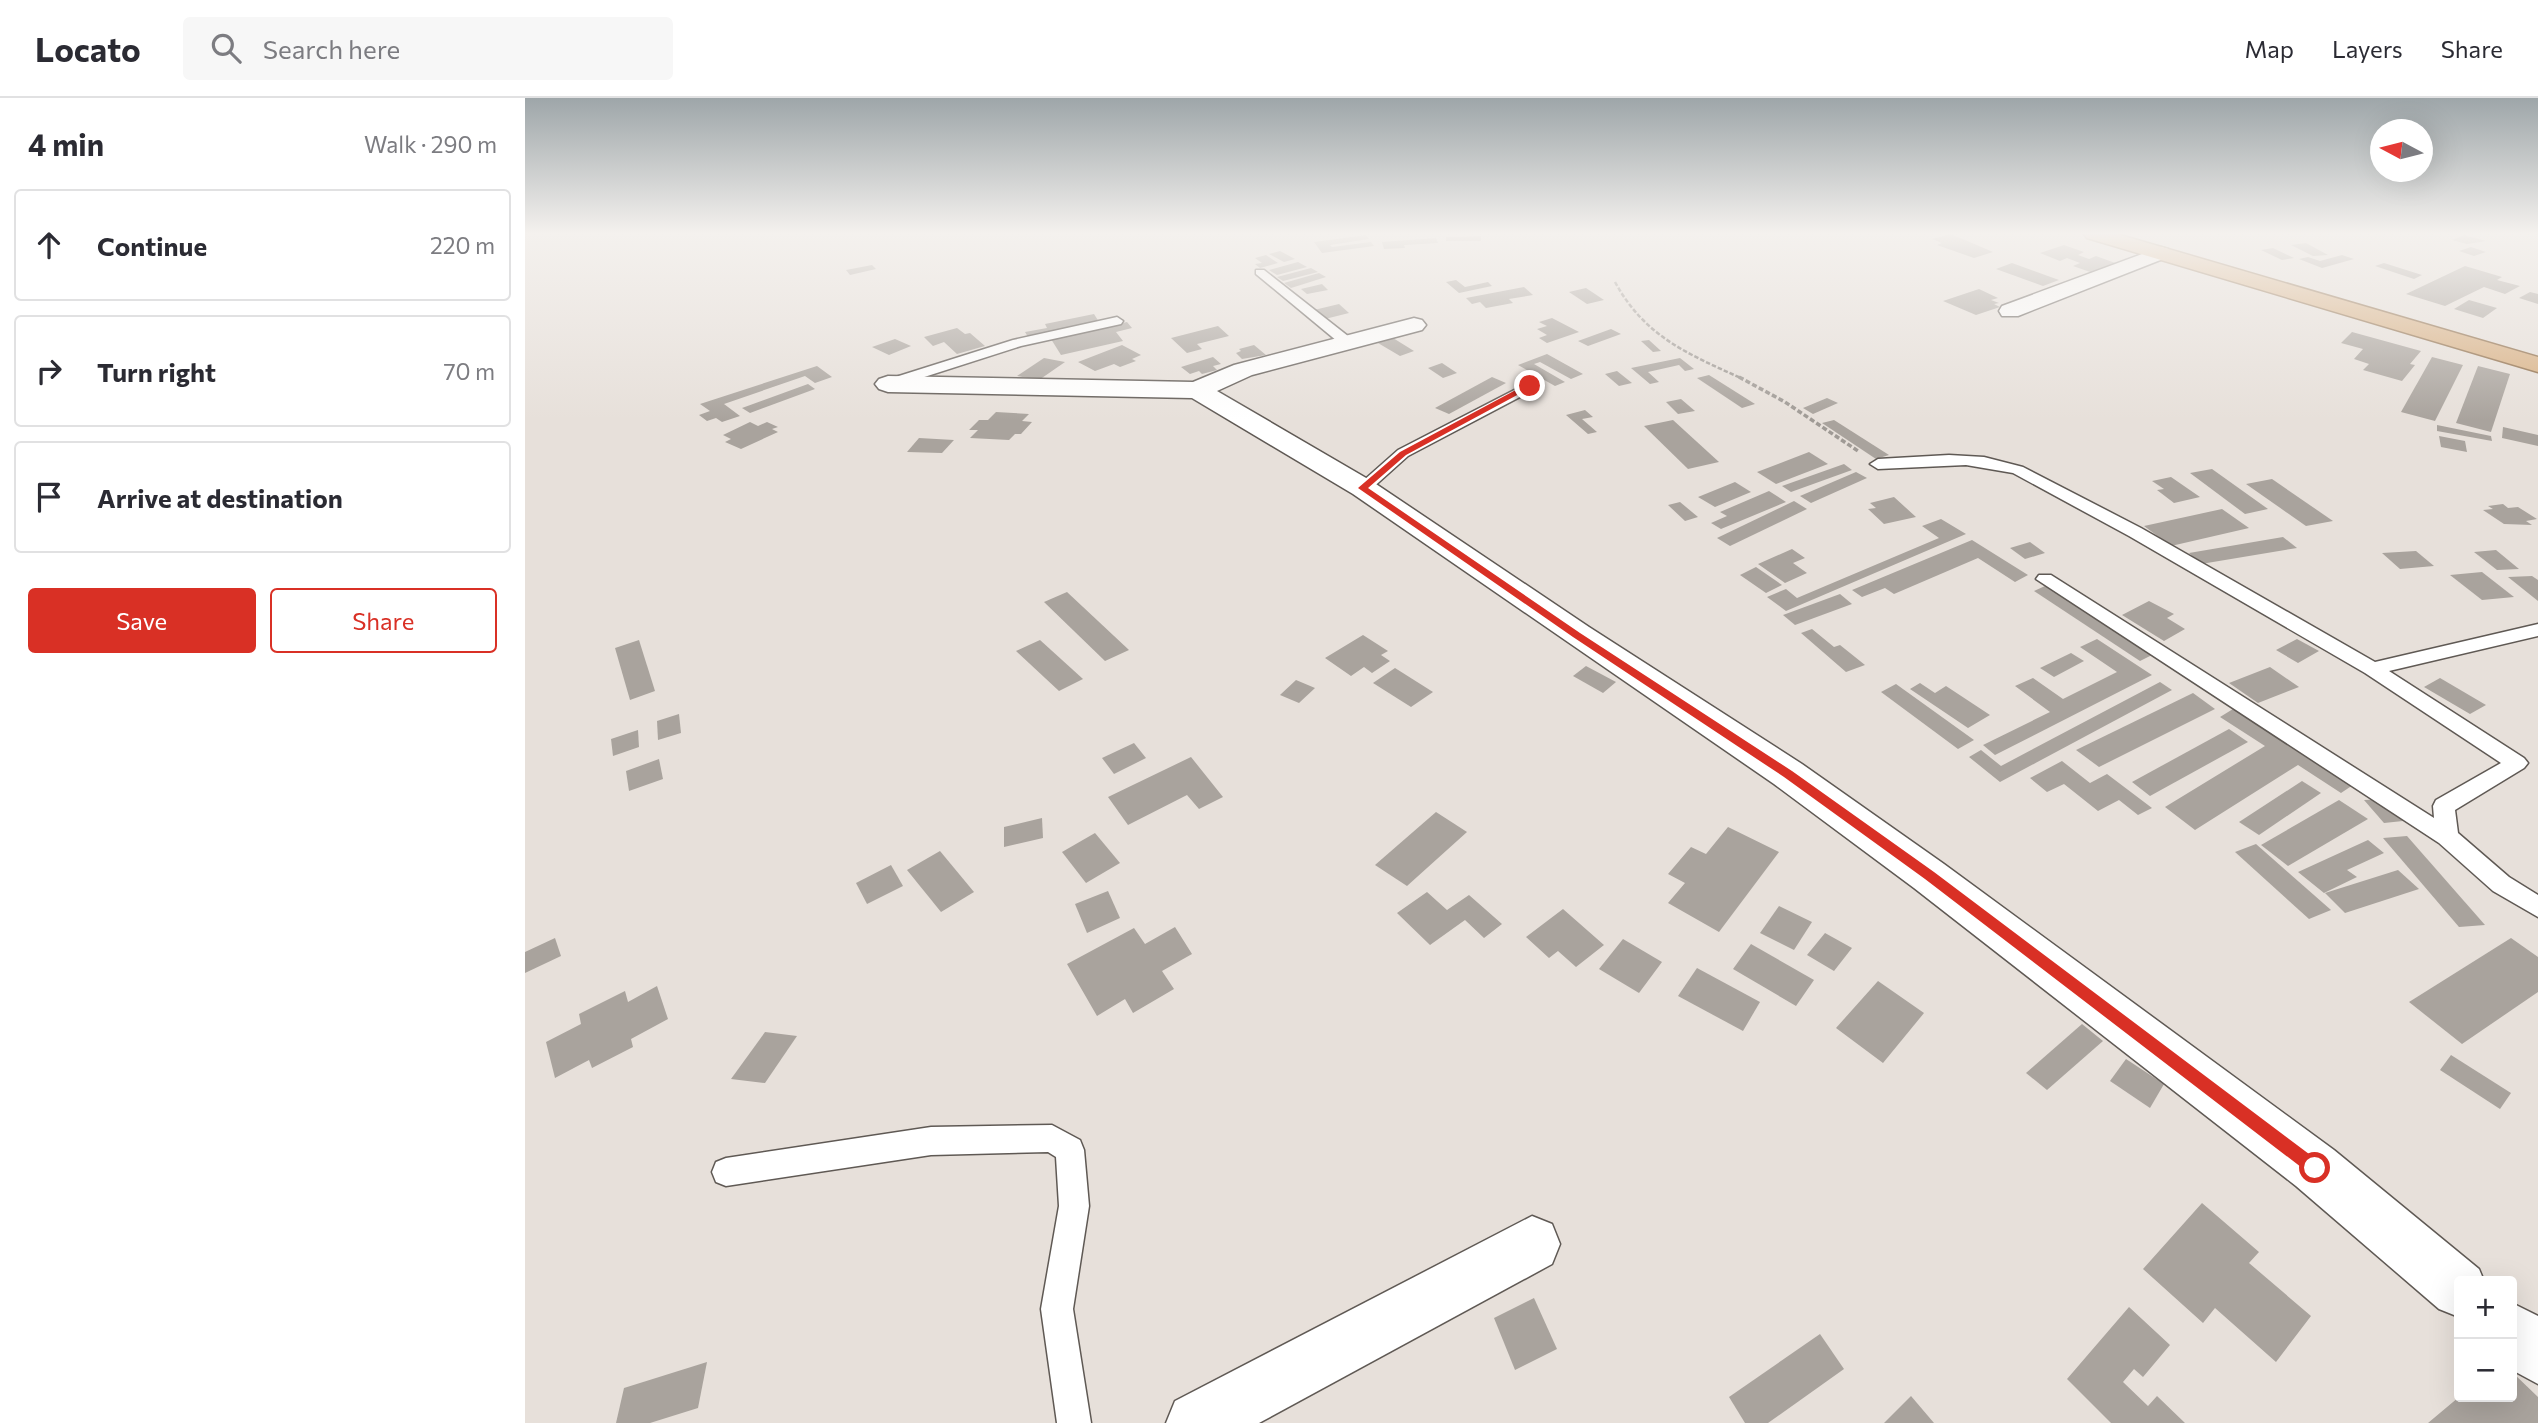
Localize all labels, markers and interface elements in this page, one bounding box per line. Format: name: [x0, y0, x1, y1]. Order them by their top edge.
search box: [183, 17, 673, 80]
text: Locato: [35, 28, 141, 69]
icon: search: [207, 29, 245, 67]
text: Search here: [263, 33, 400, 64]
text: Map: [2245, 34, 2294, 63]
text: Layers: [2332, 34, 2403, 63]
text: Share: [2441, 34, 2503, 63]
north arrow: [2370, 119, 2433, 182]
text: 4 min: [28, 125, 104, 162]
text: Walk · 290 m: [364, 130, 497, 158]
icon: ahead: [30, 226, 68, 264]
text: Continue: [97, 230, 207, 261]
text: 220 m: [430, 231, 495, 259]
icon: right: [30, 352, 68, 390]
text: Turn right: [97, 356, 216, 387]
text: 70 m: [443, 357, 495, 385]
route end: [1514, 370, 1545, 401]
icon: arrive: [30, 478, 68, 516]
text: Arrive at destination: [97, 482, 343, 513]
button: Save: [28, 588, 256, 653]
button: Share: [270, 588, 497, 653]
route start: [2299, 1152, 2330, 1183]
map controls: [2454, 1276, 2517, 1402]
button: +: [2454, 1276, 2517, 1339]
button: −: [2454, 1339, 2517, 1402]

